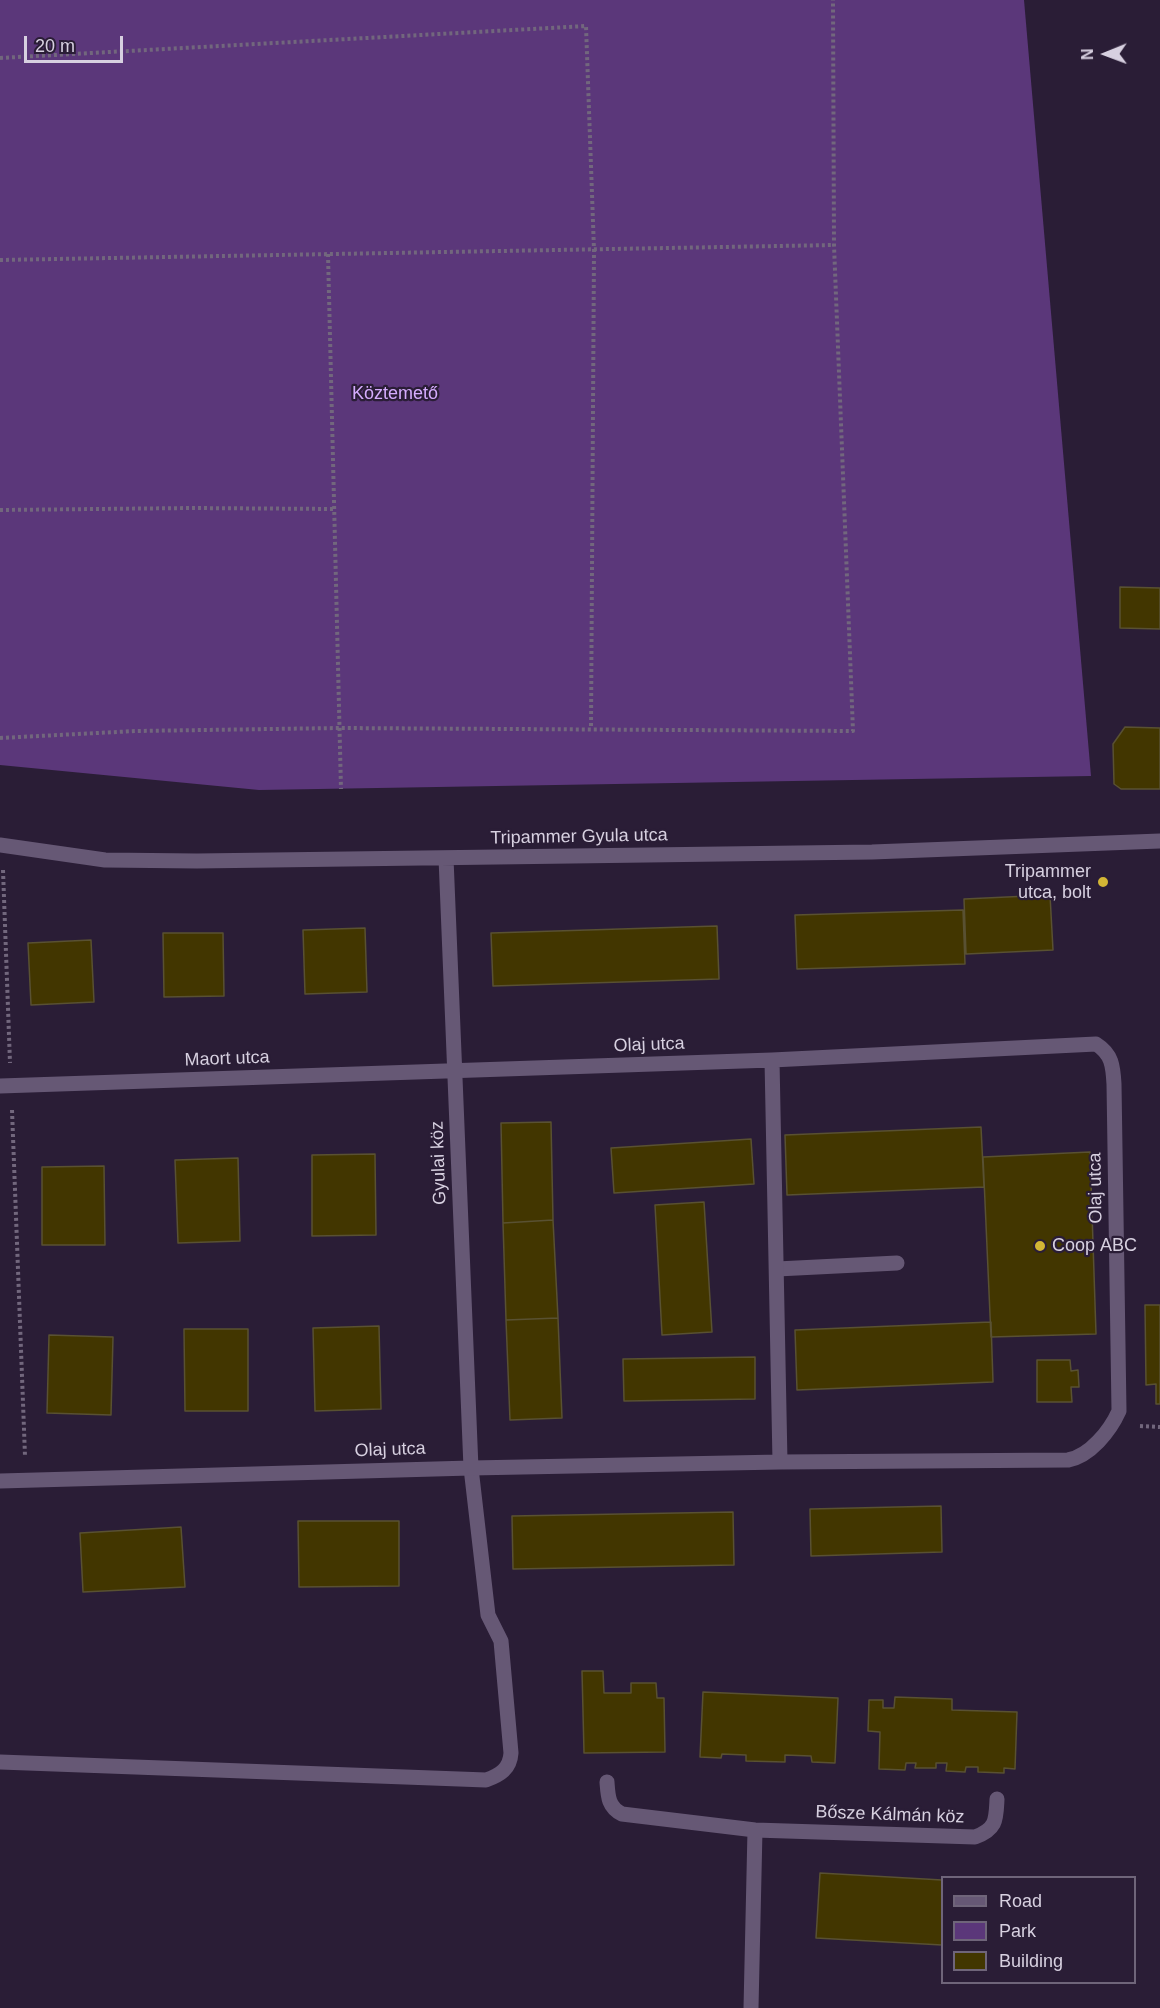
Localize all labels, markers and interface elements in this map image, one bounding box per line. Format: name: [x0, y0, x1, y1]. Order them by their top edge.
scale bar: [27, 24, 126, 62]
north arrow: [1076, 24, 1136, 84]
text: 20 m: [35, 36, 75, 56]
text: N: [1079, 48, 1096, 60]
park label: Köztemető: [352, 383, 438, 405]
street label: Tripammer Gyula utca: [490, 825, 668, 849]
place label: Tripammer utca, bolt: [1005, 861, 1091, 904]
marker: Tripammer utca, bolt: [1096, 875, 1110, 889]
street label: Olaj utca: [613, 1033, 685, 1057]
street label: Maort utca: [184, 1047, 270, 1071]
street label: Gyulai köz: [427, 1121, 451, 1205]
street label: Olaj utca: [1085, 1152, 1107, 1224]
place label: Coop ABC: [1052, 1235, 1137, 1257]
marker: Coop ABC: [1033, 1239, 1047, 1253]
street label: Olaj utca: [354, 1438, 426, 1462]
street label: Bősze Kálmán köz: [815, 1802, 965, 1828]
legend: [941, 1876, 1136, 1984]
text: Road: [999, 1891, 1042, 1911]
text: Park: [999, 1921, 1036, 1941]
text: Building: [999, 1951, 1063, 1971]

